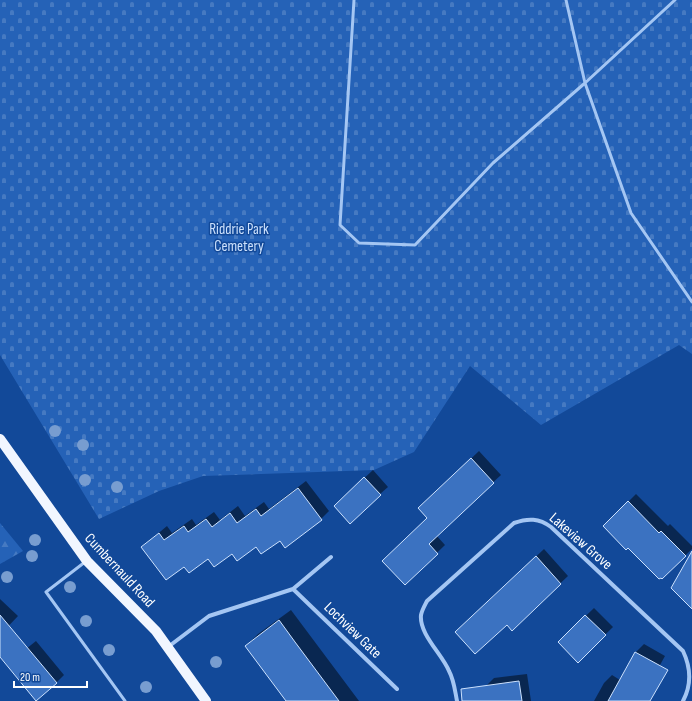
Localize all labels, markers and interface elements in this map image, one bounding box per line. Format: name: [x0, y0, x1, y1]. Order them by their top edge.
park label: Riddrie Park Cemetery: [209, 220, 269, 256]
street label: Lakeview Grove: [545, 509, 616, 574]
street label: Cumbernauld Road: [80, 529, 159, 611]
street label: Lochview Gate: [320, 598, 386, 663]
scale bar: [14, 663, 87, 689]
text: 20 m: [20, 670, 40, 685]

